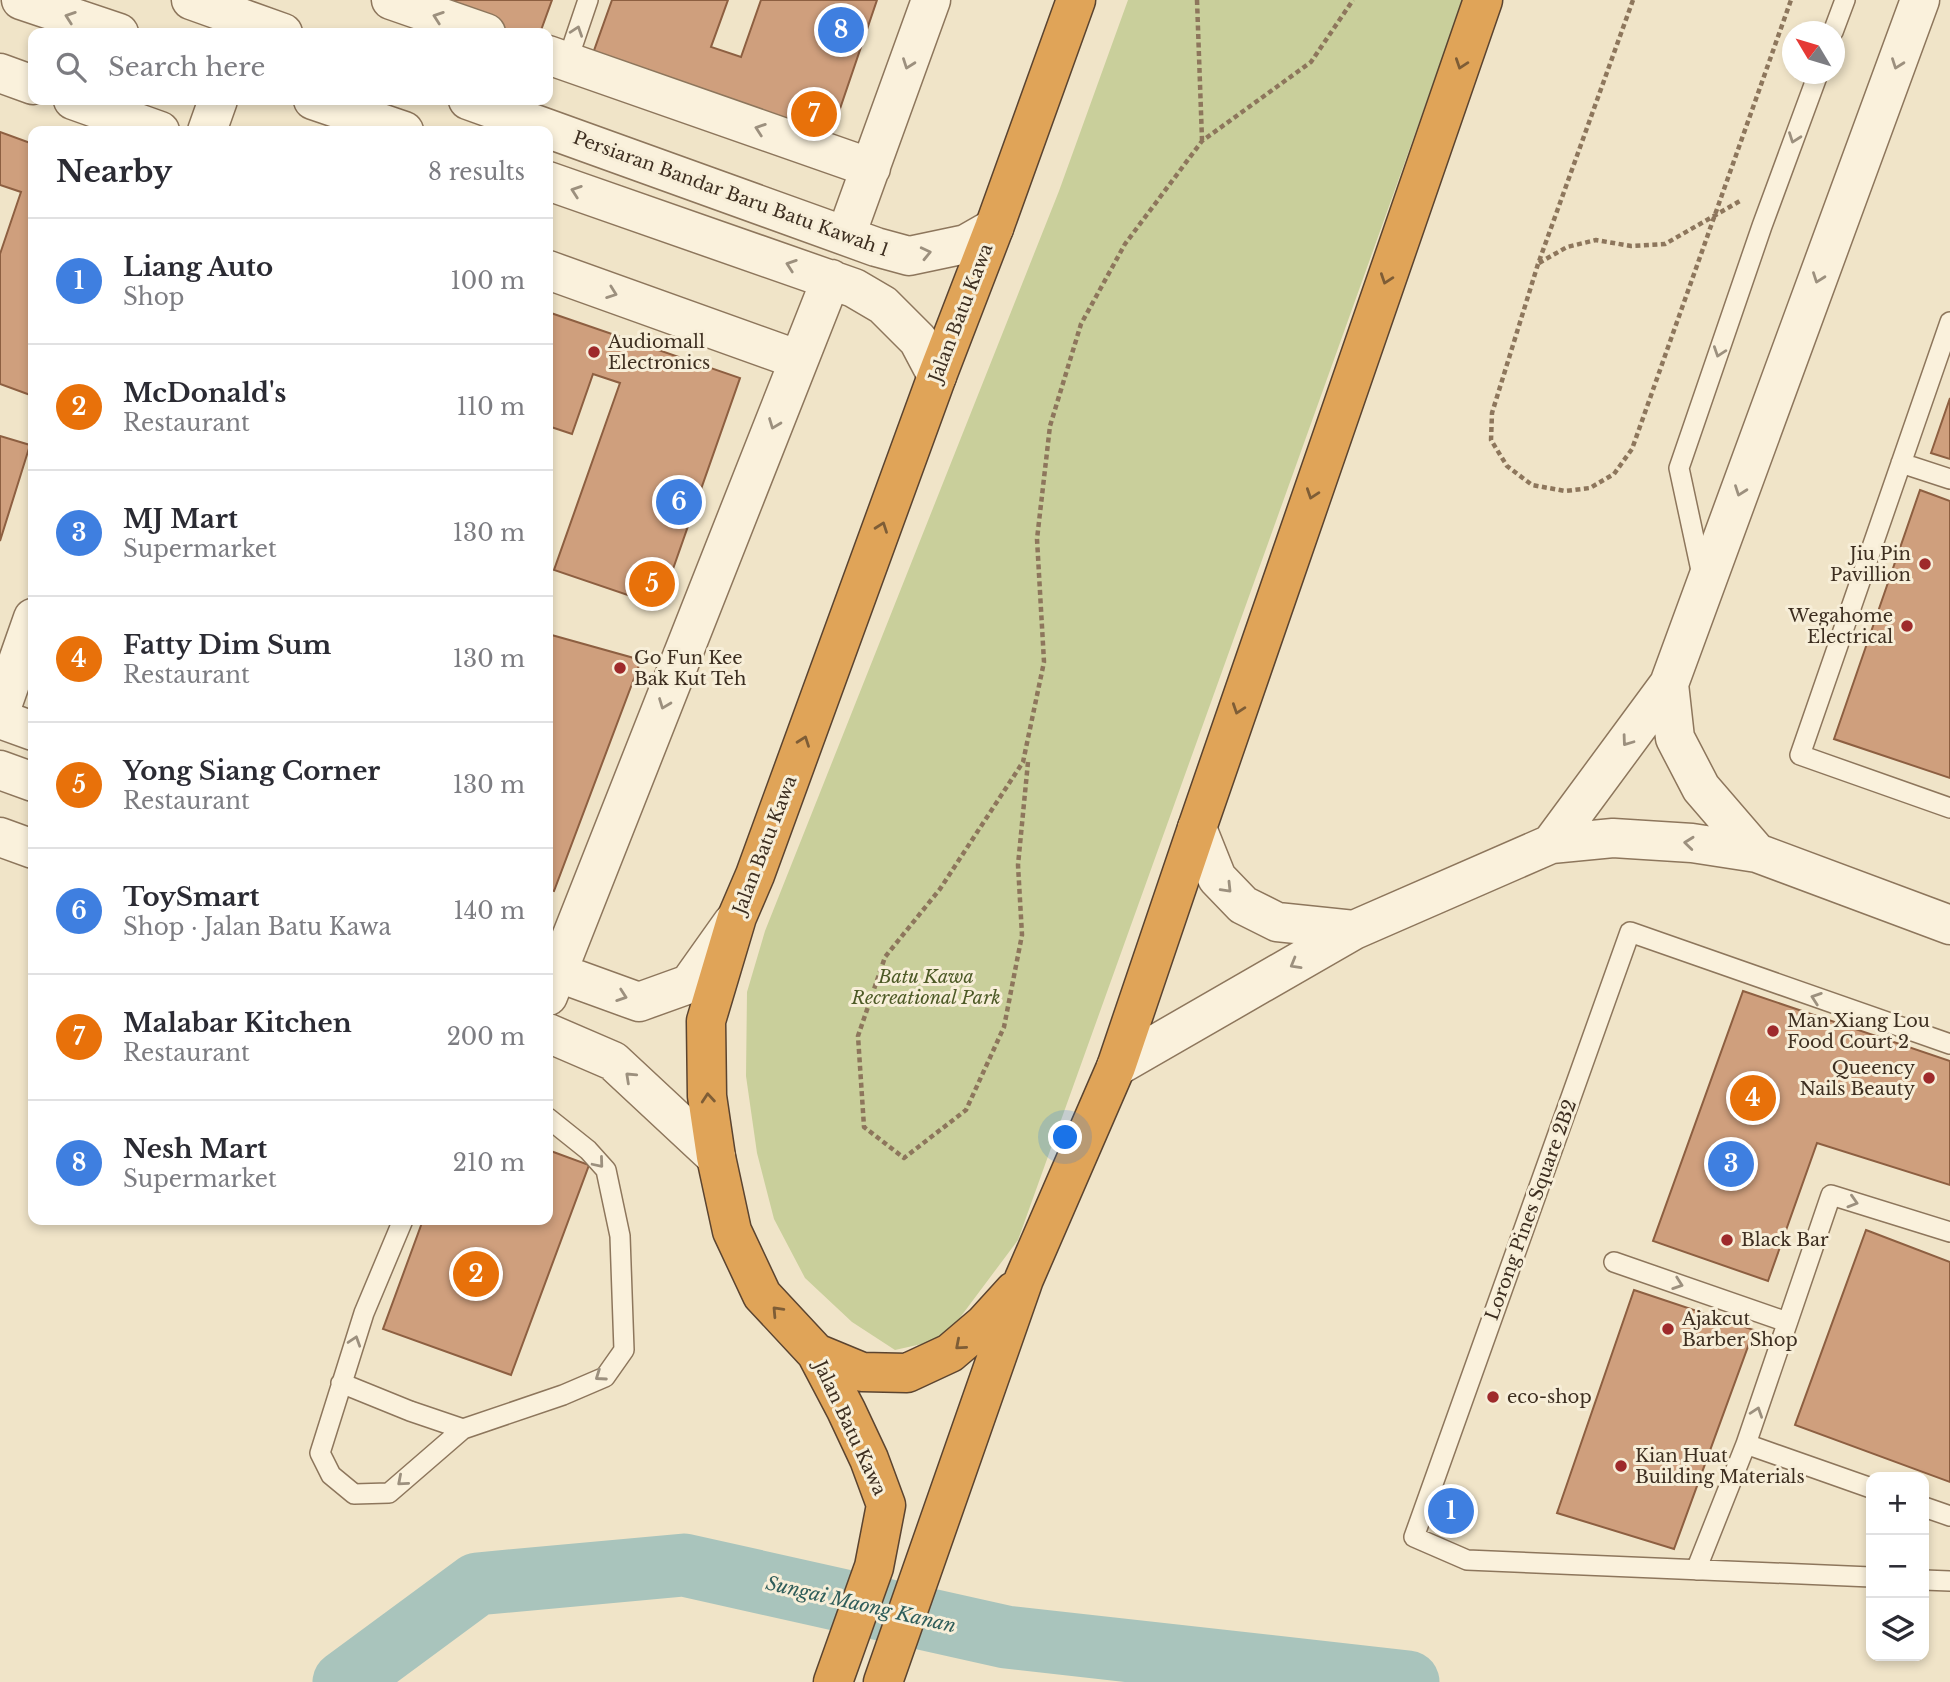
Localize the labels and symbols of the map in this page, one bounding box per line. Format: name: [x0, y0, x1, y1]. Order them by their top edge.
pin: 8: [818, 4, 864, 56]
one-way arrow: [64, 11, 76, 25]
one-way arrow: [433, 11, 445, 25]
north arrow: [1782, 21, 1845, 84]
one-way arrow: [569, 25, 583, 37]
one-way arrow: [902, 58, 916, 70]
one-way arrow: [1455, 58, 1469, 70]
one-way arrow: [1891, 58, 1905, 70]
pin: 7: [791, 88, 837, 140]
one-way arrow: [754, 123, 766, 137]
street label: Persiaran Bandar Baru Batu Kawah 1: [570, 126, 892, 262]
one-way arrow: [1788, 131, 1802, 143]
one-way arrow: [570, 185, 582, 199]
street label: Jalan Batu Kawa: [924, 241, 998, 387]
one-way arrow: [920, 246, 932, 261]
one-way arrow: [785, 259, 797, 273]
one-way arrow: [1812, 271, 1826, 283]
one-way arrow: [1380, 273, 1394, 285]
one-way arrow: [605, 285, 618, 299]
place label: Audiomall Electronics: [607, 331, 710, 374]
marker: Audiomall Electronics: [586, 344, 602, 360]
one-way arrow: [1712, 346, 1727, 358]
one-way arrow: [768, 417, 782, 429]
pin: 6: [656, 476, 702, 528]
one-way arrow: [1734, 485, 1748, 497]
one-way arrow: [1306, 488, 1320, 500]
one-way arrow: [874, 521, 888, 533]
place label: Jiu Pin Pavillion: [1830, 543, 1911, 586]
marker: Jiu Pin Pavillion: [1917, 556, 1933, 572]
pin: 5: [629, 558, 675, 610]
place label: Wegahome Electrical: [1787, 605, 1893, 648]
marker: Wegahome Electrical: [1899, 618, 1915, 634]
place label: Go Fun Kee Bak Kut Teh: [634, 647, 746, 690]
marker: Go Fun Kee Bak Kut Teh: [612, 660, 628, 676]
one-way arrow: [658, 697, 672, 709]
one-way arrow: [1232, 703, 1246, 715]
one-way arrow: [1623, 733, 1635, 746]
one-way arrow: [796, 735, 810, 747]
street label: Jalan Batu Kawa: [728, 773, 802, 919]
one-way arrow: [1684, 836, 1695, 851]
one-way arrow: [1219, 880, 1232, 893]
one-way arrow: [1289, 956, 1302, 969]
park label: Batu Kawa Recreational Park: [850, 966, 1001, 1009]
one-way arrow: [616, 988, 628, 1002]
one-way arrow: [1810, 992, 1823, 1006]
place label: Man Xiang Lou Food Court 2: [1787, 1010, 1930, 1053]
marker: Man Xiang Lou Food Court 2: [1765, 1023, 1781, 1039]
place label: Queency Nails Beauty: [1800, 1057, 1915, 1100]
marker: Queency Nails Beauty: [1921, 1070, 1937, 1086]
one-way arrow: [625, 1072, 638, 1085]
pin: 4: [1730, 1072, 1776, 1124]
one-way arrow: [701, 1092, 716, 1103]
street label: Lorong Pines Square 2B2: [1481, 1097, 1581, 1323]
your location: [1048, 1120, 1082, 1154]
pin: 3: [1708, 1138, 1754, 1190]
one-way arrow: [590, 1155, 603, 1168]
one-way arrow: [1846, 1194, 1858, 1208]
place label: Black Bar: [1741, 1229, 1829, 1251]
marker: Black Bar: [1719, 1232, 1735, 1248]
pin: 2: [453, 1248, 499, 1300]
one-way arrow: [1672, 1276, 1684, 1290]
one-way arrow: [772, 1306, 785, 1319]
place label: Ajakcut Barber Shop: [1681, 1308, 1798, 1351]
marker: Ajakcut Barber Shop: [1660, 1321, 1676, 1337]
one-way arrow: [347, 1336, 361, 1348]
one-way arrow: [955, 1337, 968, 1349]
street label: Jalan Batu Kawa: [808, 1355, 891, 1499]
one-way arrow: [595, 1368, 608, 1381]
place label: eco-shop: [1507, 1386, 1592, 1408]
marker: eco-shop: [1485, 1389, 1501, 1405]
one-way arrow: [1748, 1407, 1763, 1419]
place label: Kian Huat Building Materials: [1635, 1445, 1805, 1488]
marker: Kian Huat Building Materials: [1613, 1458, 1629, 1474]
one-way arrow: [398, 1473, 411, 1485]
pin: 1: [1428, 1485, 1474, 1537]
water label: Sungai Maong Kanan: [764, 1571, 958, 1638]

